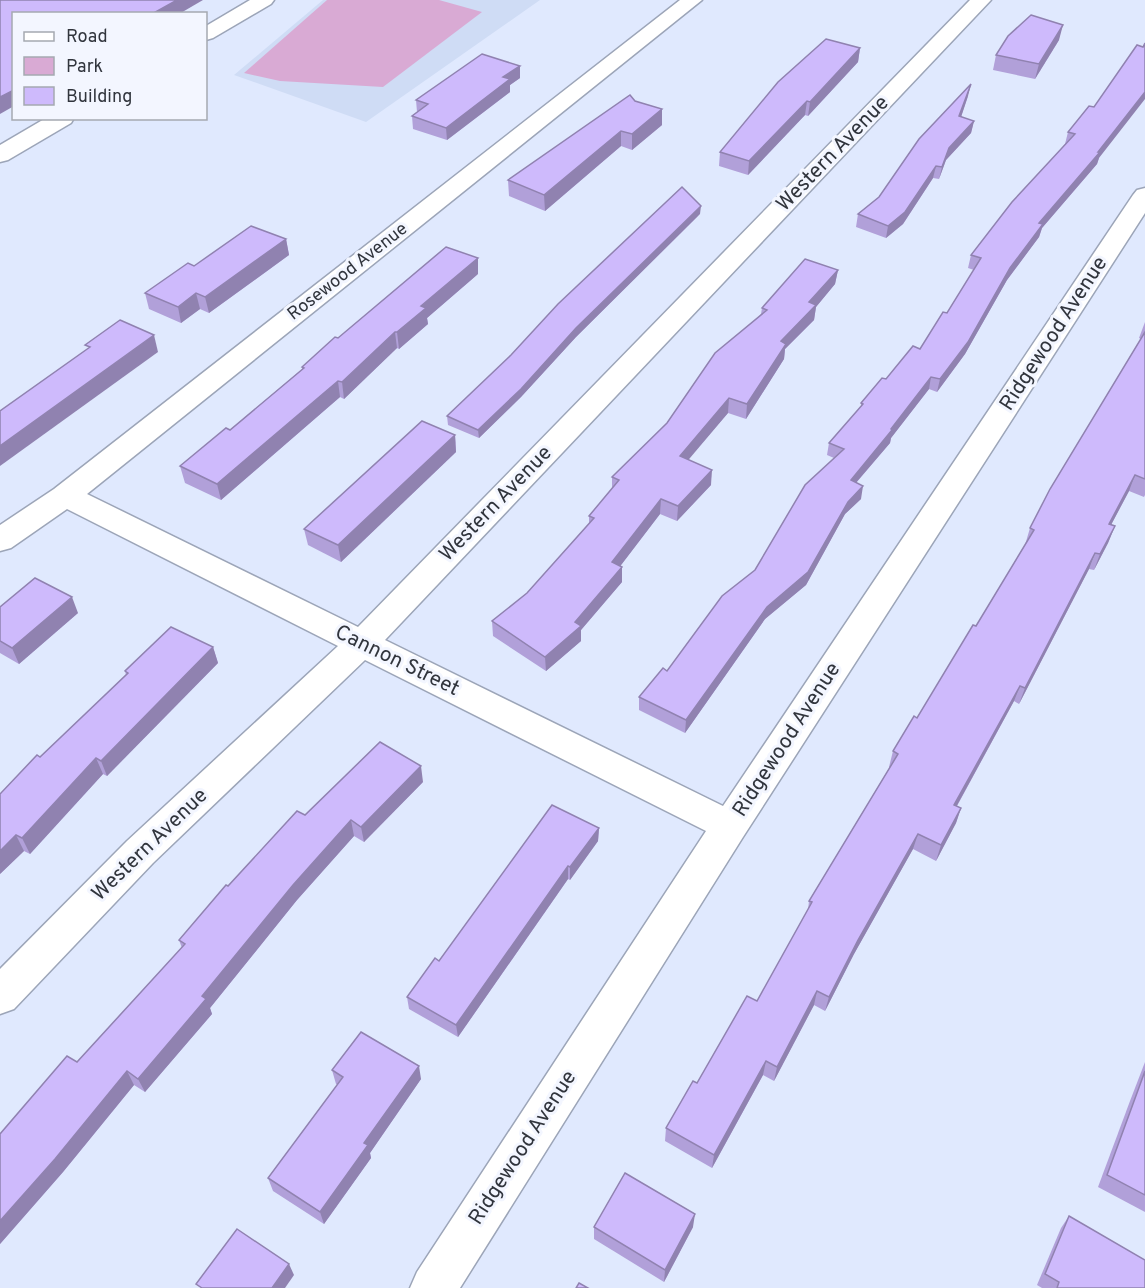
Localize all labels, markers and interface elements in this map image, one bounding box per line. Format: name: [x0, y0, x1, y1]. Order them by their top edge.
legend: [12, 12, 207, 120]
text: Road: [66, 26, 108, 49]
text: Park: [66, 56, 103, 79]
text: Building: [66, 86, 132, 109]
street label: Western Avenue: [771, 90, 895, 218]
street label: Rosewood Avenue: [283, 218, 413, 326]
street label: Ridgewood Avenue: [994, 252, 1114, 416]
street label: Western Avenue: [434, 440, 558, 568]
street label: Cannon Street: [330, 619, 464, 703]
street label: Ridgewood Avenue: [727, 658, 847, 822]
street label: Western Avenue: [86, 783, 214, 907]
street label: Ridgewood Avenue: [463, 1066, 583, 1230]

